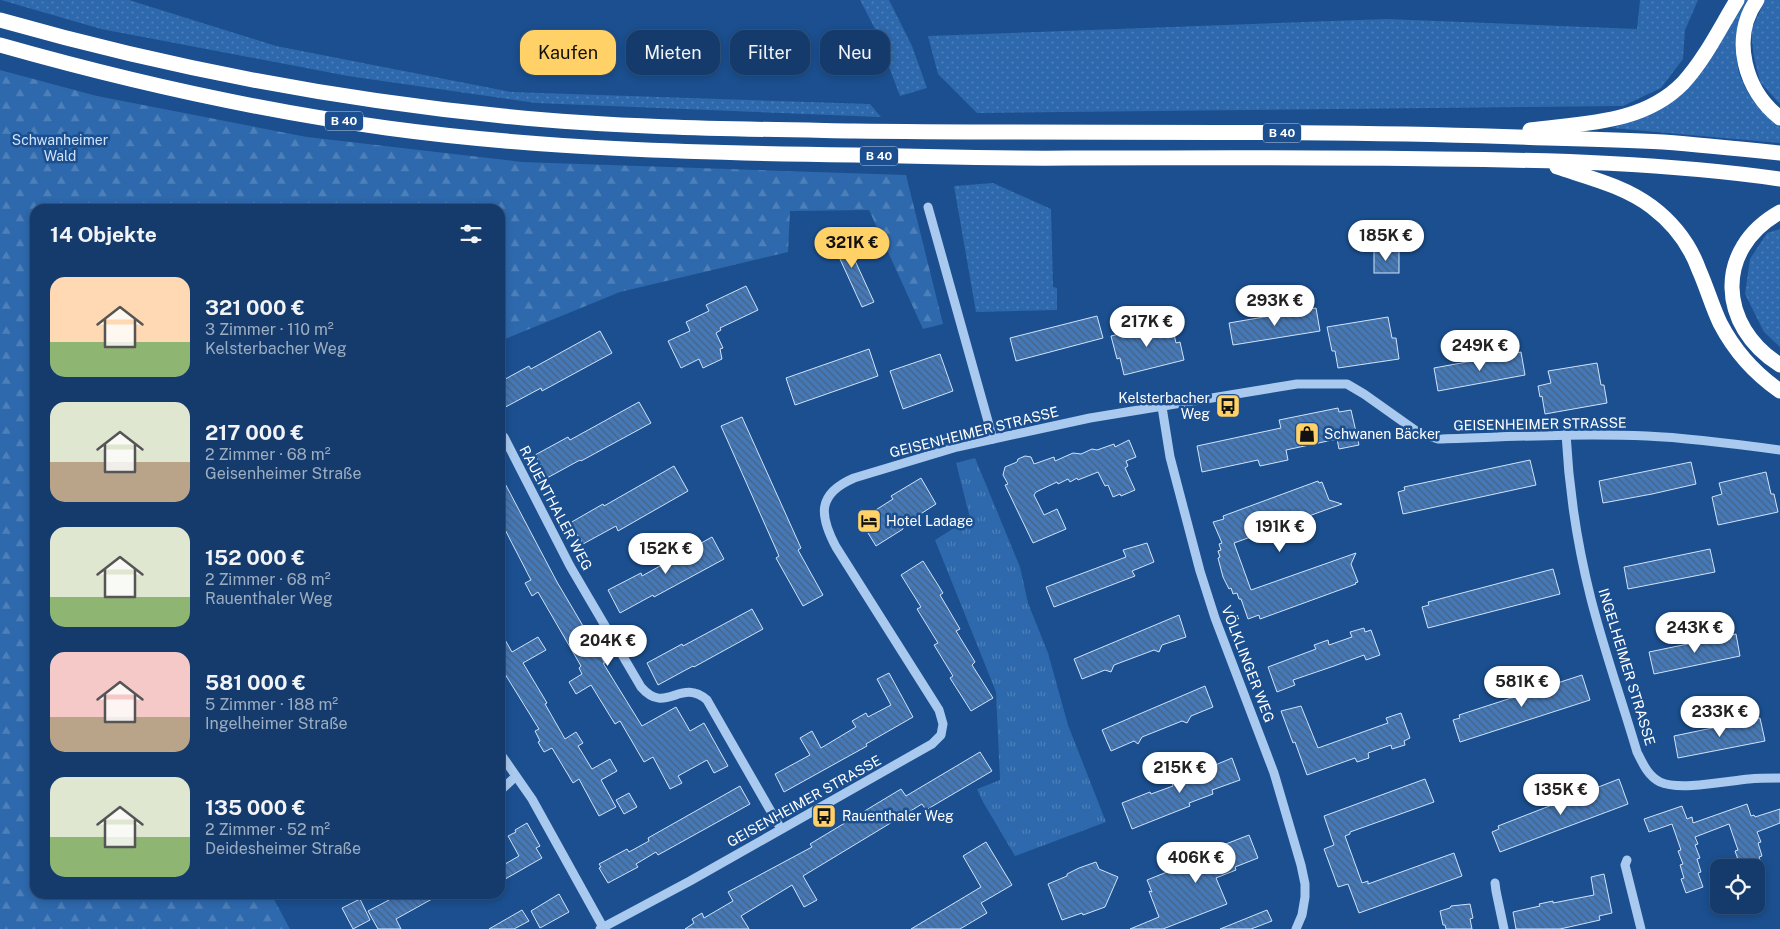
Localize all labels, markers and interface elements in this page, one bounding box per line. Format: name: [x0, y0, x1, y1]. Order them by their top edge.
chip: Kaufen: [520, 30, 616, 75]
chip: Mieten: [626, 30, 720, 75]
chip: Filter: [730, 30, 810, 75]
chip: Neu: [820, 30, 890, 75]
road number: B 40: [325, 112, 363, 130]
road number: B 40: [1263, 124, 1301, 142]
park label: Schwanheimer Wald: [12, 132, 108, 164]
road number: B 40: [860, 146, 898, 166]
icon: filters: [457, 220, 485, 248]
pin: 185K €: [1345, 220, 1427, 262]
text: 14 Objekte: [50, 222, 157, 247]
pin: 321K €: [811, 226, 893, 269]
text: 185K €: [1359, 226, 1413, 245]
text: 321K €: [825, 233, 879, 252]
pin: 293K €: [1234, 284, 1316, 327]
text: 293K €: [1247, 291, 1303, 310]
text: 321 000 €: [205, 295, 305, 320]
icon: home: [90, 297, 150, 357]
pin: 217K €: [1106, 306, 1188, 348]
text: 217K €: [1121, 312, 1173, 331]
text: 3 Zimmer · 110 m²: [205, 320, 334, 339]
pin: 249K €: [1439, 330, 1521, 372]
text: 249K €: [1452, 336, 1508, 355]
text: Kelsterbacher Weg: [205, 339, 347, 358]
place label: Kelsterbacher Weg: [1118, 390, 1210, 422]
bus stop icon: Kelsterbacher Weg: [1215, 393, 1241, 419]
street label: GEISENHEIMER STRASSE: [888, 403, 1060, 461]
street label: GEISENHEIMER STRASSE: [1453, 414, 1627, 434]
text: 217 000 €: [205, 420, 304, 445]
shop icon: Schwanen Bäcker: [1294, 421, 1320, 447]
icon: home: [90, 422, 150, 482]
place label: Schwanen Bäcker: [1324, 426, 1440, 442]
street label: RAUENTHALER WEG: [516, 443, 596, 573]
text: 2 Zimmer · 68 m²: [205, 445, 331, 464]
text: Geisenheimer Straße: [205, 464, 361, 483]
hotel icon: Hotel Ladage: [856, 508, 882, 534]
pin: 191K €: [1239, 510, 1321, 553]
place label: Hotel Ladage: [886, 513, 973, 529]
text: 191K €: [1255, 517, 1305, 536]
pin: 152K €: [625, 532, 707, 575]
text: 152K €: [639, 539, 693, 558]
text: 152 000 €: [205, 545, 305, 570]
icon: home: [90, 547, 150, 607]
text: 2 Zimmer · 68 m²: [205, 570, 331, 589]
street label: INGELHEIMER STRASSE: [1595, 587, 1659, 747]
text: Rauenthaler Weg: [205, 589, 333, 608]
street label: VÖLKLINGER WEG: [1218, 603, 1279, 725]
pin: 243K €: [1654, 612, 1736, 654]
text: 243K €: [1667, 618, 1723, 637]
pin: 204K €: [567, 624, 649, 667]
text: 204K €: [580, 631, 636, 650]
pin: 581K €: [1481, 666, 1563, 708]
text: 581 000 €: [205, 670, 306, 695]
icon: home: [90, 672, 150, 732]
text: 581K €: [1495, 672, 1549, 691]
text: 5 Zimmer · 188 m²: [205, 695, 338, 714]
pin: 233K €: [1679, 696, 1761, 738]
text: 233K €: [1692, 702, 1748, 721]
text: Ingelheimer Straße: [205, 714, 348, 733]
street label: GEISENHEIMER STRASSE: [724, 752, 884, 850]
pin: 215K €: [1139, 752, 1221, 794]
text: 215K €: [1153, 758, 1207, 777]
pin: 135K €: [1520, 774, 1602, 816]
text: 135K €: [1534, 780, 1588, 799]
text: 135 000 €: [205, 795, 306, 820]
icon: home: [90, 797, 150, 857]
bus stop icon: Rauenthaler Weg: [811, 803, 837, 829]
place label: Rauenthaler Weg: [842, 808, 954, 824]
text: 2 Zimmer · 52 m²: [205, 820, 330, 839]
text: Deidesheimer Straße: [205, 839, 361, 858]
pin: 406K €: [1155, 842, 1237, 884]
text: 406K €: [1168, 848, 1224, 867]
map controls: [1710, 859, 1765, 914]
button: locate: [1710, 859, 1765, 914]

